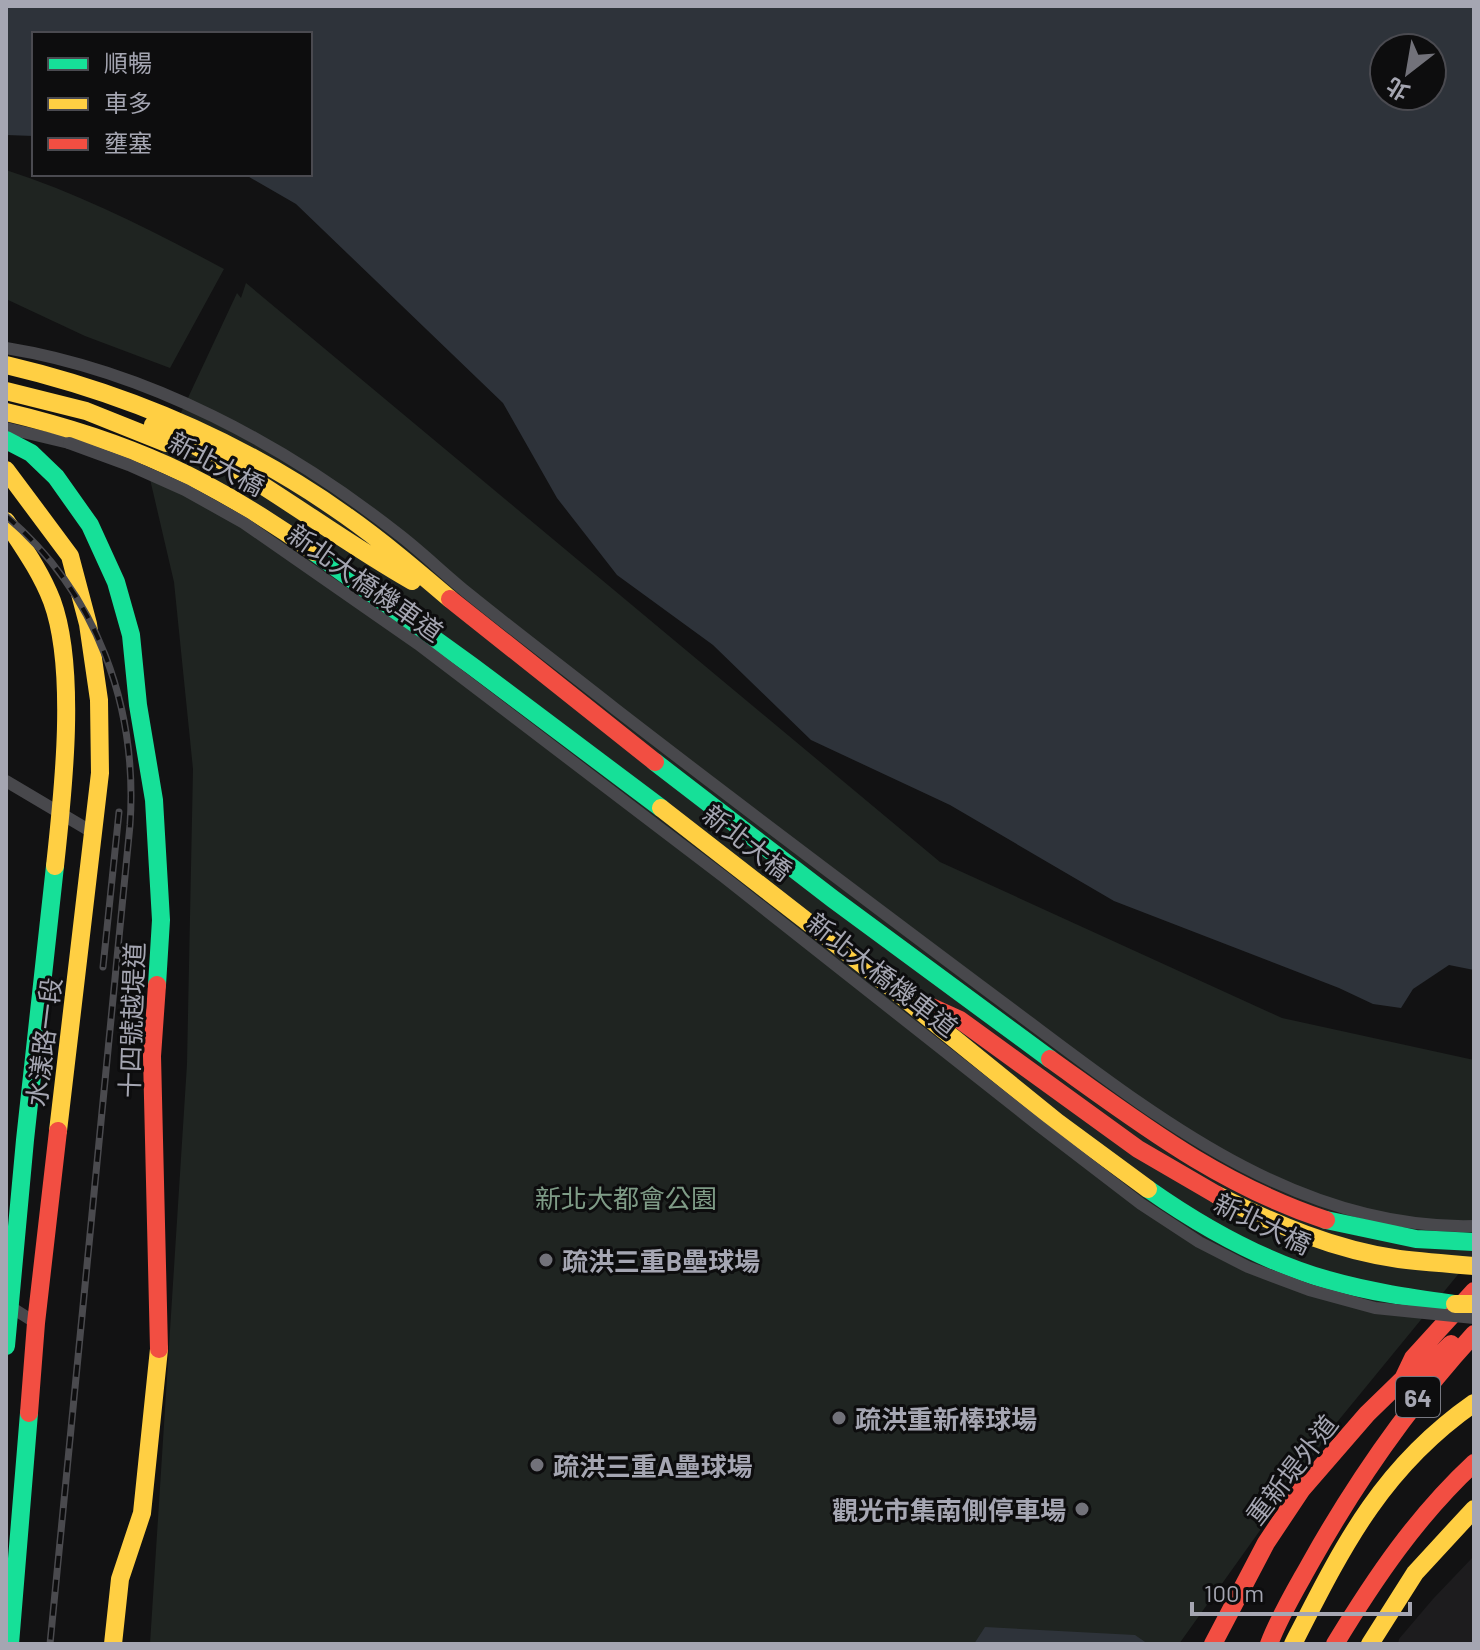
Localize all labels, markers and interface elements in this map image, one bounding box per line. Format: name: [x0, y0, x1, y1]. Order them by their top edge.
legend: [32, 32, 312, 176]
north arrow: [1368, 32, 1448, 112]
text: 順暢: [104, 48, 152, 77]
text: 北: [1381, 73, 1413, 107]
text: 車多: [104, 88, 152, 117]
text: 壅塞: [104, 128, 152, 157]
street label: 新北大橋: [164, 425, 270, 501]
street label: 新北大橋機車道: [283, 517, 449, 647]
street label: 新北大橋: [697, 798, 799, 886]
street label: 新北大橋機車道: [802, 906, 964, 1042]
street label: 十四號越堤道: [113, 941, 149, 1099]
street label: 水漾路一段: [20, 976, 66, 1108]
park label: 新北大都會公園: [535, 1182, 717, 1213]
street label: 新北大橋: [1209, 1186, 1317, 1260]
place label: 疏洪三重B壘球場: [562, 1245, 760, 1276]
marker: 疏洪三重B壘球場: [537, 1251, 555, 1269]
road number: 64: [1396, 1377, 1440, 1417]
place label: 疏洪重新棒球場: [855, 1403, 1037, 1434]
street label: 重新堤外道: [1239, 1408, 1343, 1530]
marker: 疏洪重新棒球場: [830, 1409, 848, 1427]
place label: 疏洪三重A壘球場: [553, 1450, 752, 1481]
marker: 疏洪三重A壘球場: [528, 1456, 546, 1474]
place label: 觀光市集南側停車場: [832, 1494, 1066, 1525]
marker: 觀光市集南側停車場: [1073, 1500, 1091, 1518]
scale bar: [1192, 1566, 1410, 1616]
text: 100 m: [1204, 1578, 1264, 1607]

